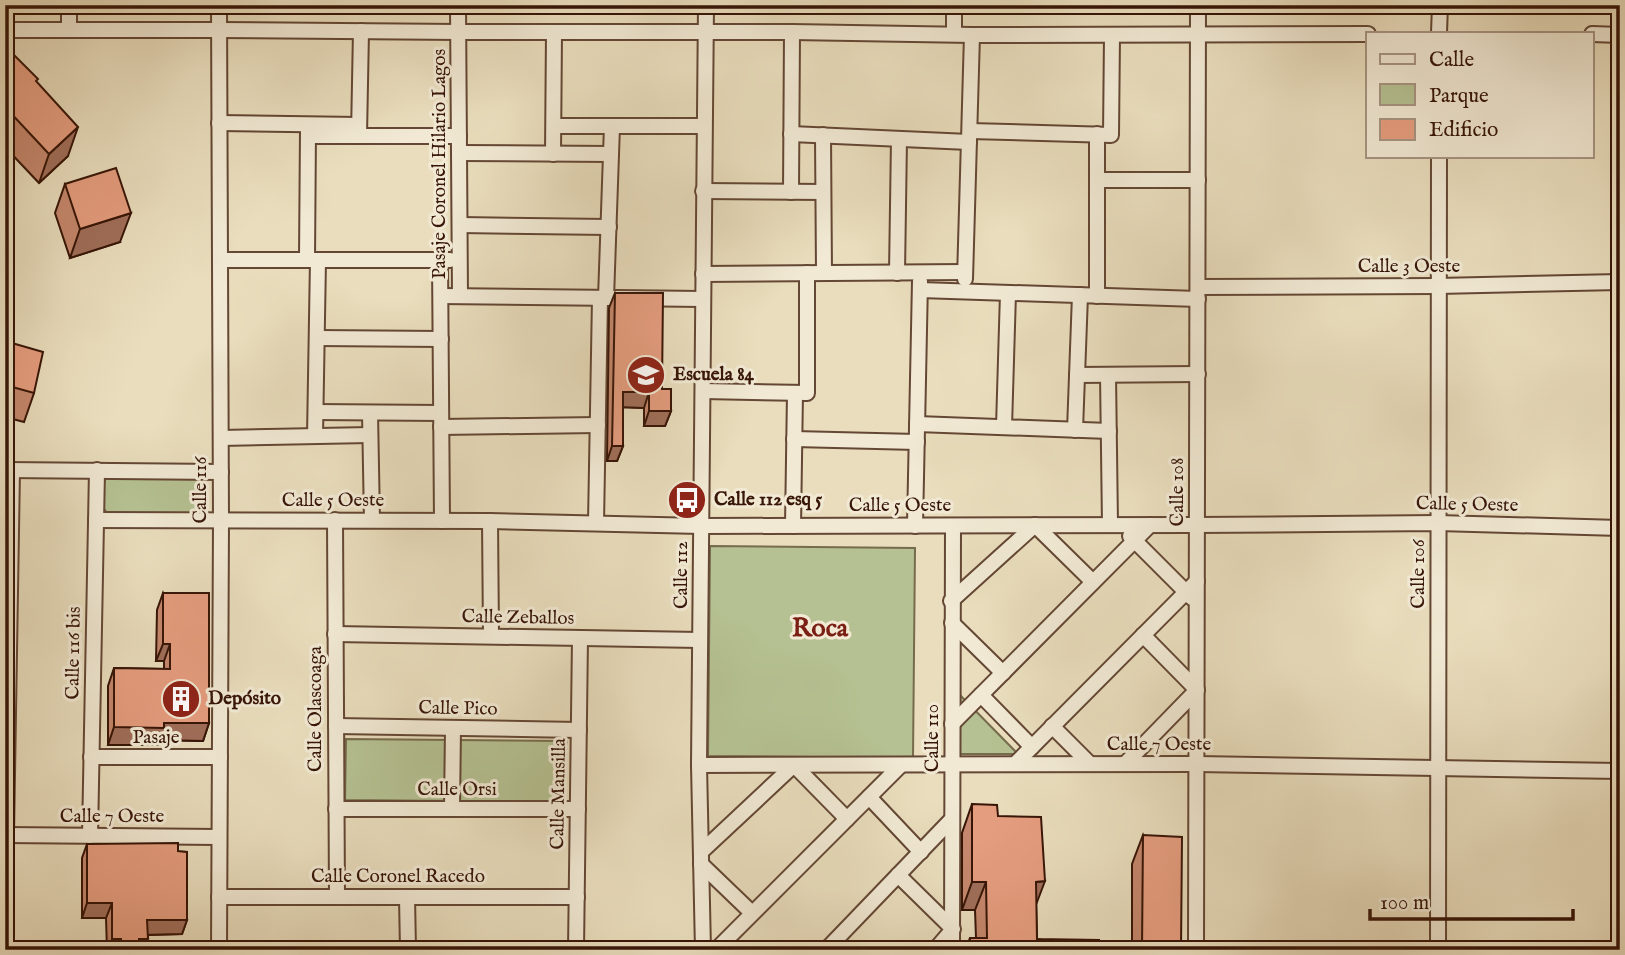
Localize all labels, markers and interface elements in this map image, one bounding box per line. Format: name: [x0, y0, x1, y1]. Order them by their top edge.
legend: [1366, 32, 1594, 158]
text: Calle: [1429, 47, 1474, 74]
street label: Pasaje Coronel Hilario Lagos: [428, 49, 452, 279]
text: Parque: [1429, 83, 1489, 110]
text: Edificio: [1429, 117, 1498, 144]
street label: Calle 3 Oeste: [1358, 255, 1461, 279]
school or university icon: Escuela 84: [625, 354, 667, 396]
place label: Escuela 84: [673, 363, 755, 387]
street label: Calle 116: [189, 455, 213, 524]
street label: Calle 108: [1166, 458, 1190, 526]
bus stop icon: Calle 112 esq 5: [666, 479, 708, 521]
place label: Calle 112 esq 5: [714, 488, 822, 512]
street label: Calle 5 Oeste: [282, 489, 384, 513]
street label: Calle 5 Oeste: [1416, 492, 1519, 518]
street label: Calle 5 Oeste: [849, 494, 951, 518]
street label: Calle 106: [1407, 538, 1431, 609]
street label: Calle 112: [670, 541, 694, 609]
street label: Calle Zeballos: [461, 605, 575, 631]
street label: Calle 116 bis: [61, 606, 87, 700]
district label: Roca: [792, 612, 849, 645]
street label: Calle Olascoaga: [304, 645, 328, 772]
building icon: Depósito: [160, 678, 202, 720]
place label: Depósito: [208, 687, 281, 711]
street label: Calle Pico: [418, 696, 498, 722]
street label: Calle 110: [921, 704, 945, 772]
street label: Pasaje: [132, 726, 180, 750]
street label: Calle 7 Oeste: [1107, 733, 1211, 757]
street label: Calle Mansilla: [546, 737, 572, 850]
street label: Calle Orsi: [417, 778, 497, 802]
street label: Calle 7 Oeste: [60, 805, 164, 829]
street label: Calle Coronel Racedo: [311, 865, 485, 889]
scale bar: [1370, 878, 1572, 922]
text: 100 m: [1380, 890, 1429, 917]

